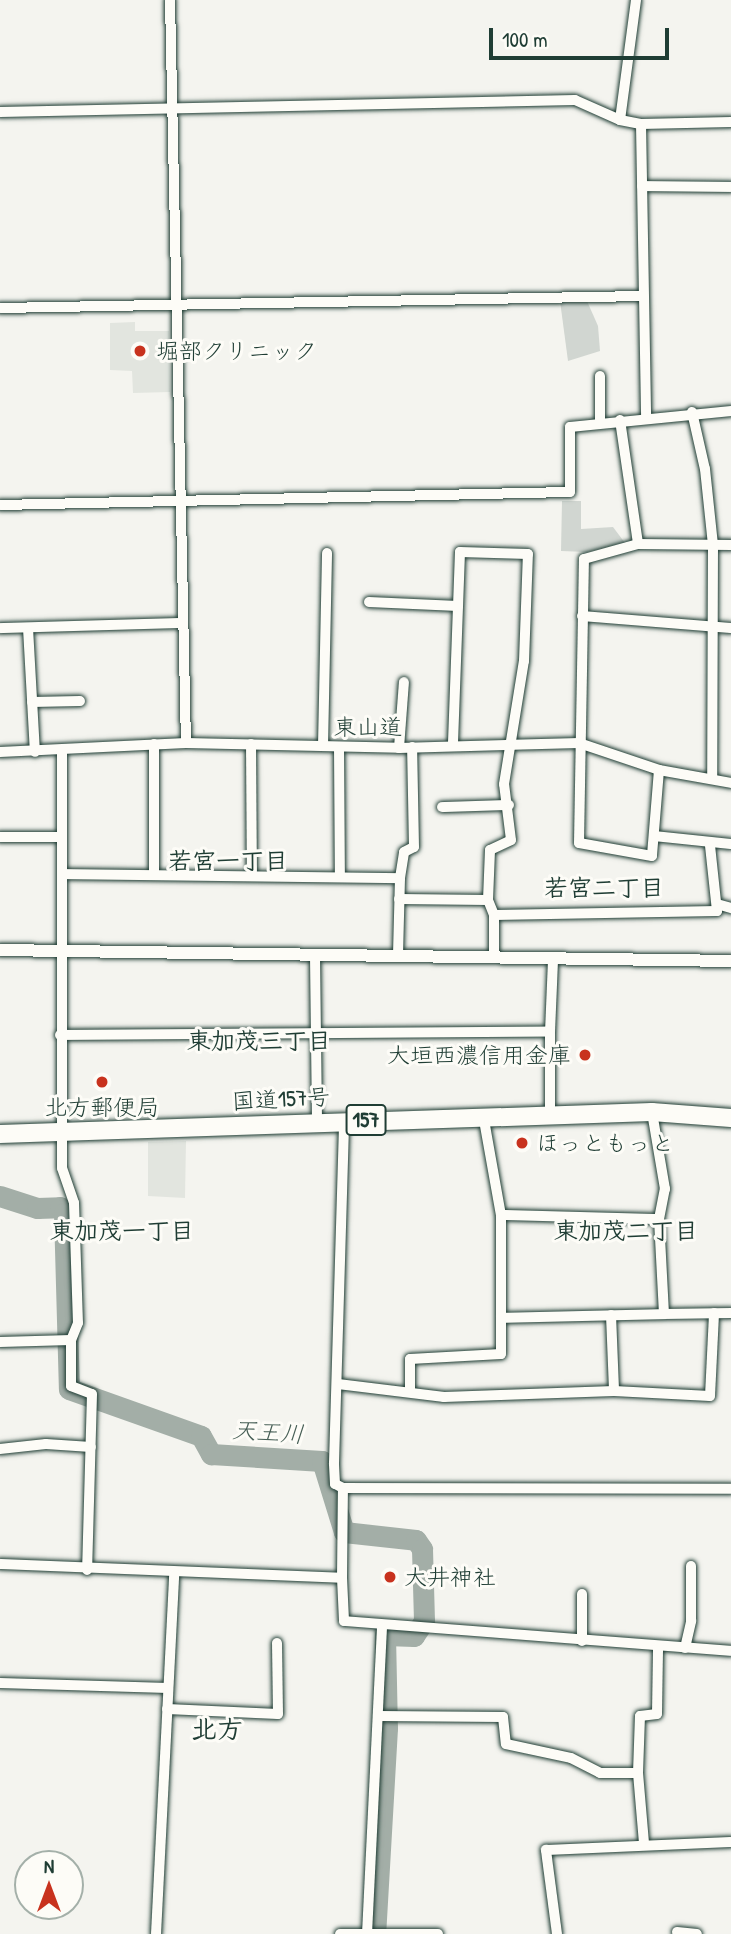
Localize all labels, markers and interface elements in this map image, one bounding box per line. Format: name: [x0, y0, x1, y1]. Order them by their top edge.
scale bar: [493, 14, 673, 58]
text: 100 m: [502, 25, 548, 54]
place label: 堀部クリニック: [156, 337, 317, 365]
marker: 堀部クリニック: [130, 341, 150, 361]
street label: 東山道: [334, 713, 402, 741]
district label: 若宮一丁目: [168, 847, 288, 875]
district label: 若宮二丁目: [544, 874, 664, 902]
district label: 東加茂三丁目: [187, 1027, 331, 1055]
place label: 大垣西濃信用金庫: [387, 1041, 571, 1069]
marker: 大垣西濃信用金庫: [577, 1047, 593, 1063]
marker: 北方郵便局: [94, 1074, 110, 1090]
street label: 国道157号: [231, 1083, 331, 1115]
place label: 北方郵便局: [45, 1093, 159, 1121]
road number: 157: [345, 1102, 387, 1138]
place label: ほっともっと: [536, 1129, 674, 1157]
marker: ほっともっと: [514, 1135, 530, 1151]
district label: 東加茂一丁目: [50, 1217, 194, 1245]
district label: 東加茂二丁目: [554, 1217, 698, 1245]
water label: 天王川: [231, 1415, 305, 1449]
place label: 大井神社: [404, 1563, 496, 1591]
marker: 大井神社: [382, 1569, 398, 1585]
district label: 北方: [191, 1713, 243, 1745]
north arrow: [14, 1850, 84, 1920]
text: N: [44, 1853, 54, 1879]

